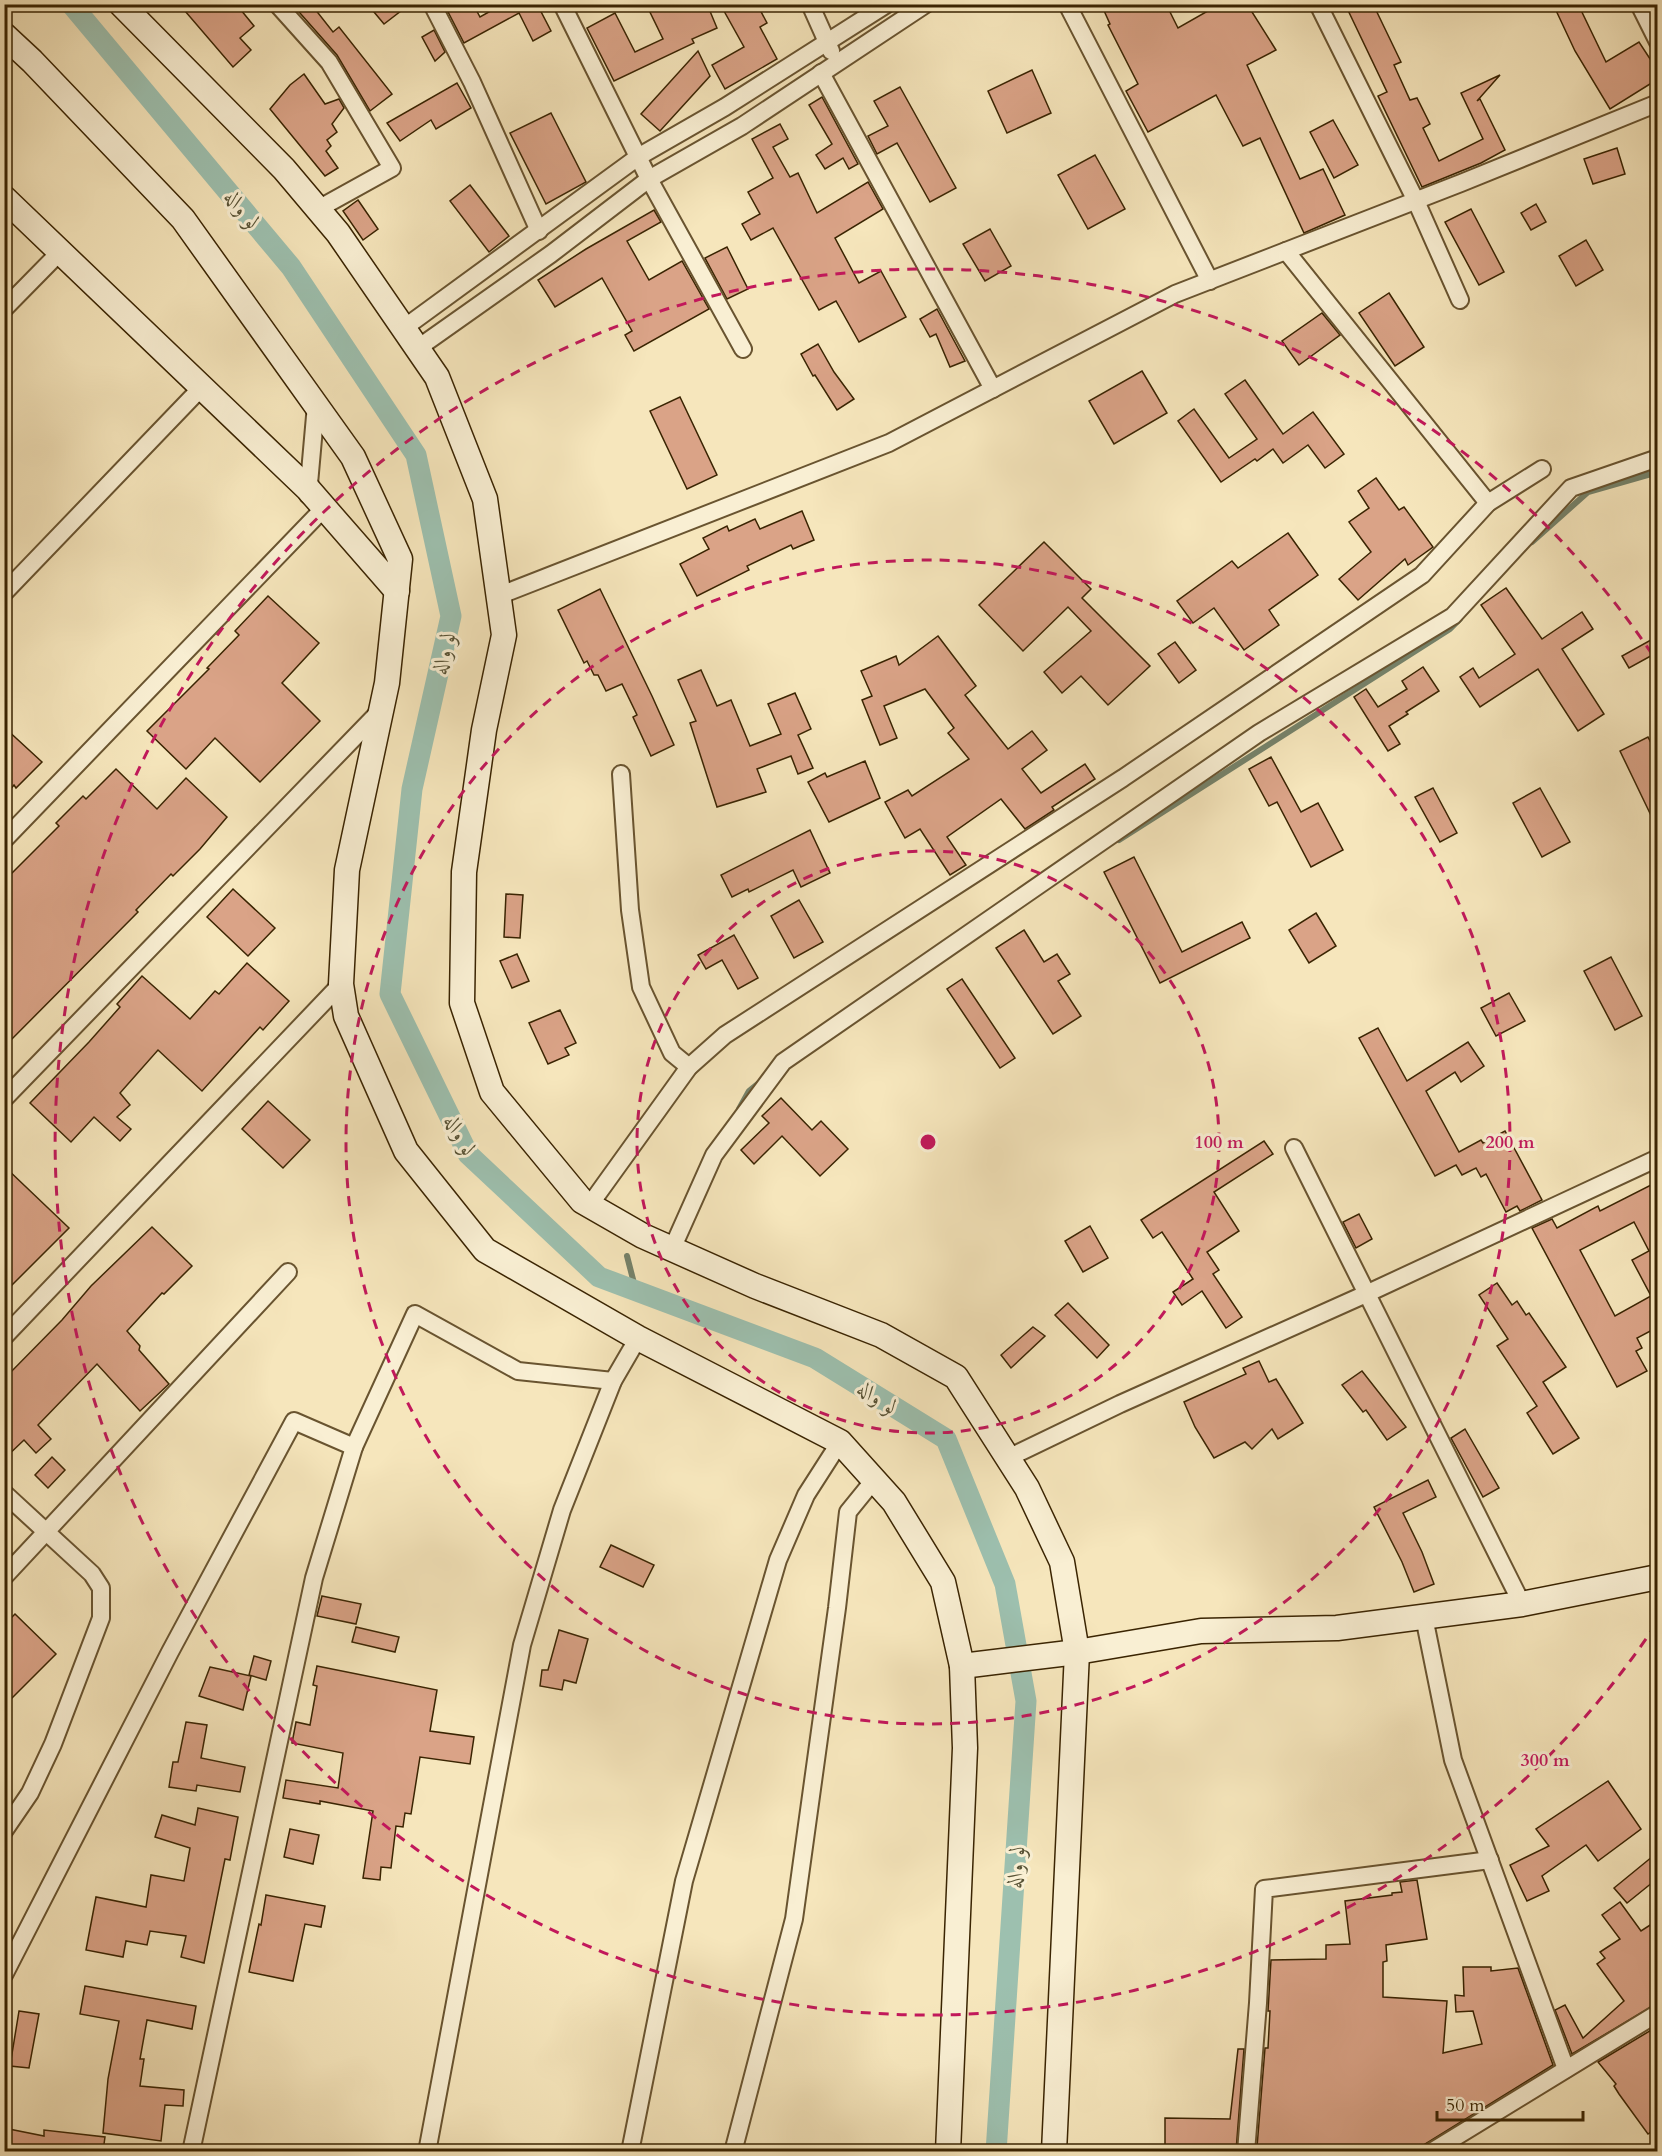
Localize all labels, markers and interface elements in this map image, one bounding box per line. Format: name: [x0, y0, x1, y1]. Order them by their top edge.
water label: لو واله: [217, 183, 268, 236]
water label: لو واله: [425, 629, 463, 678]
water label: لو واله: [436, 1109, 484, 1162]
text: 100 m: [1194, 1130, 1244, 1155]
text: 200 m: [1485, 1130, 1535, 1155]
centre of rings: [918, 1132, 938, 1152]
water label: لو واله: [851, 1374, 904, 1422]
text: 300 m: [1520, 1748, 1570, 1773]
water label: لو واله: [1000, 1844, 1032, 1890]
scale bar: [1437, 2084, 1582, 2122]
text: 50 m: [1446, 2093, 1485, 2118]

